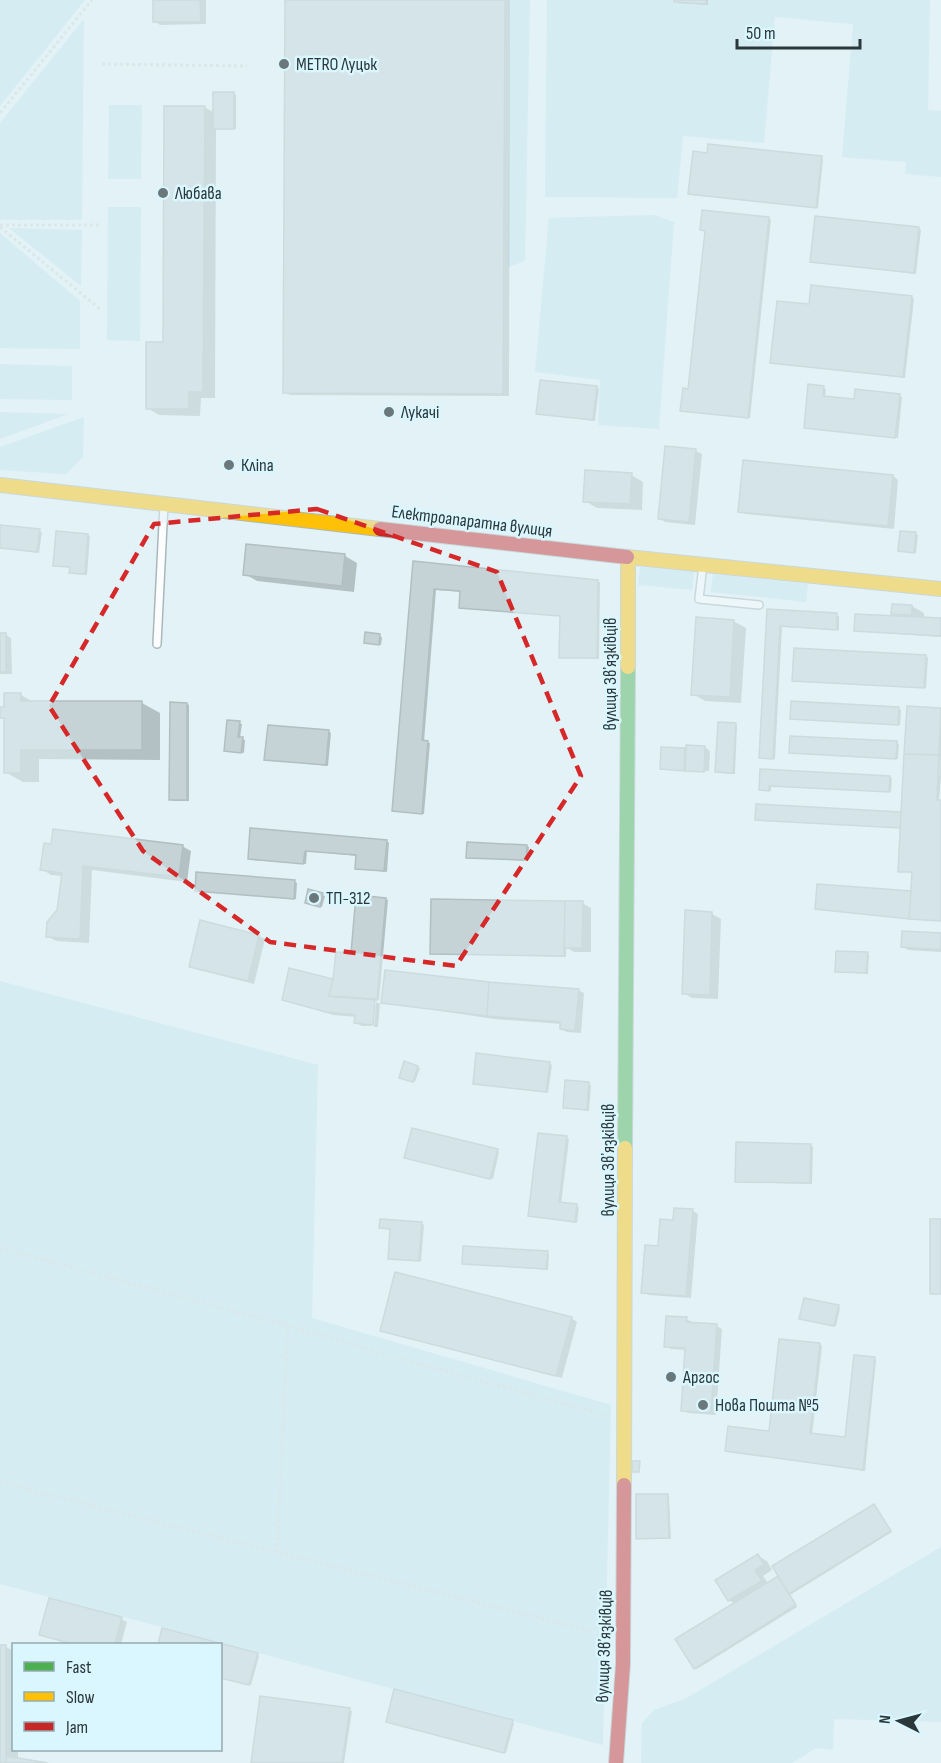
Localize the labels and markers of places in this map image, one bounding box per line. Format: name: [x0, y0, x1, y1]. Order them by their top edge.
place label: METRO Луцьк: [296, 54, 377, 75]
marker: METRO Луцьк: [277, 57, 291, 71]
place label: Любава: [174, 183, 222, 204]
marker: Любава: [156, 186, 170, 200]
place label: Лукачі: [400, 402, 439, 423]
marker: Лукачі: [382, 405, 396, 419]
place label: Кліпа: [241, 455, 274, 476]
marker: Кліпа: [222, 458, 236, 472]
place label: ТП-312: [326, 888, 371, 909]
marker: ТП-312: [307, 891, 321, 905]
place label: Аргос: [682, 1367, 720, 1388]
marker: Аргос: [664, 1370, 678, 1384]
place label: Нова Пошта №5: [715, 1395, 819, 1416]
marker: Нова Пошта №5: [696, 1398, 710, 1412]

